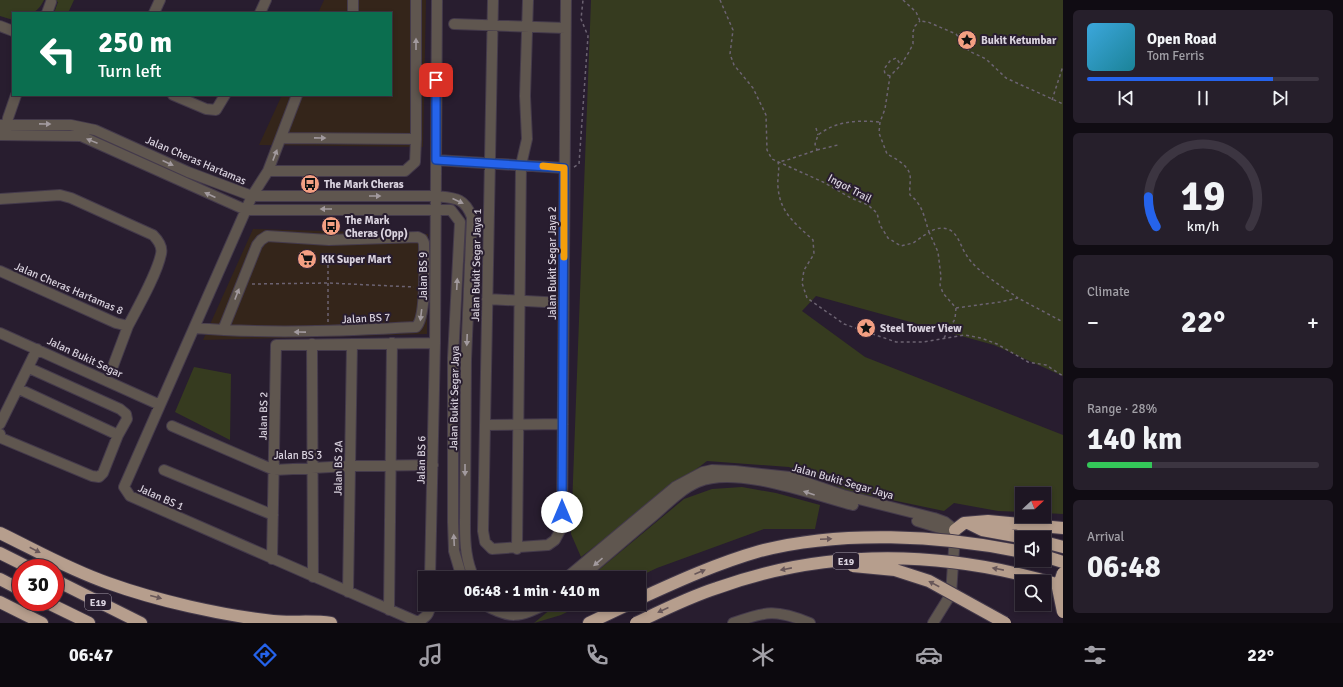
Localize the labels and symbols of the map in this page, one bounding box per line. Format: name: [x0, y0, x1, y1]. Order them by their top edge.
place icon: Bukit Ketumbar: [956, 29, 978, 51]
place label: Bukit Ketumbar: [981, 34, 1057, 47]
one-way arrow: [413, 37, 419, 50]
pin: [419, 63, 453, 97]
one-way arrow: [39, 121, 52, 127]
street label: Jalan Cheras Hartamas: [143, 133, 248, 188]
one-way arrow: [314, 135, 327, 141]
one-way arrow: [86, 137, 98, 143]
one-way arrow: [272, 148, 278, 160]
one-way arrow: [162, 160, 173, 166]
street label: Ingot Trail: [826, 172, 874, 205]
bus stop icon: The Mark Cheras: [299, 173, 321, 195]
place label: The Mark Cheras: [324, 178, 404, 191]
one-way arrow: [204, 191, 216, 197]
one-way arrow: [369, 193, 382, 199]
one-way arrow: [452, 197, 464, 204]
one-way arrow: [319, 206, 332, 212]
street label: Jalan Bukit Segar Jaya 2: [546, 206, 559, 320]
street label: Jalan Bukit Segar Jaya 1: [469, 208, 484, 322]
place label: The Mark Cheras (Opp): [345, 214, 408, 240]
bus stop icon: The Mark Cheras (Opp): [320, 215, 342, 237]
supermarket icon: KK Super Mart: [296, 248, 318, 270]
street label: Jalan BS 9: [417, 252, 430, 300]
place label: KK Super Mart: [321, 253, 391, 266]
street label: Jalan Cheras Hartamas 8: [13, 260, 125, 317]
one-way arrow: [453, 278, 460, 290]
one-way arrow: [234, 287, 240, 299]
one-way arrow: [418, 309, 425, 321]
street label: Jalan BS 7: [341, 311, 391, 326]
place icon: Steel Tower View: [855, 317, 877, 339]
place label: Steel Tower View: [880, 322, 962, 335]
one-way arrow: [294, 328, 306, 335]
street label: Jalan Bukit Segar: [45, 334, 125, 381]
one-way arrow: [464, 334, 470, 347]
street label: Jalan Bukit Segar Jaya: [447, 345, 462, 451]
street label: Jalan BS 2: [257, 392, 270, 440]
street label: Jalan BS 6: [415, 436, 428, 484]
street label: Jalan BS 2A: [332, 440, 345, 496]
street label: Jalan BS 3: [274, 449, 322, 462]
street label: Jalan Bukit Segar Jaya: [791, 461, 895, 502]
one-way arrow: [462, 464, 468, 477]
street label: Jalan BS 1: [136, 482, 186, 513]
north arrow: [1015, 487, 1051, 523]
one-way arrow: [803, 489, 815, 495]
position arrow: [541, 491, 583, 533]
one-way arrow: [450, 534, 457, 546]
one-way arrow: [820, 536, 832, 543]
one-way arrow: [29, 547, 41, 553]
road number: E19: [833, 553, 859, 569]
one-way arrow: [593, 558, 604, 567]
speed limit sign: 30: [12, 559, 64, 611]
one-way arrow: [780, 566, 792, 572]
one-way arrow: [992, 566, 1004, 572]
one-way arrow: [695, 569, 706, 575]
one-way arrow: [929, 581, 940, 587]
road number: E19: [85, 594, 111, 610]
one-way arrow: [150, 594, 162, 600]
one-way arrow: [657, 607, 669, 613]

